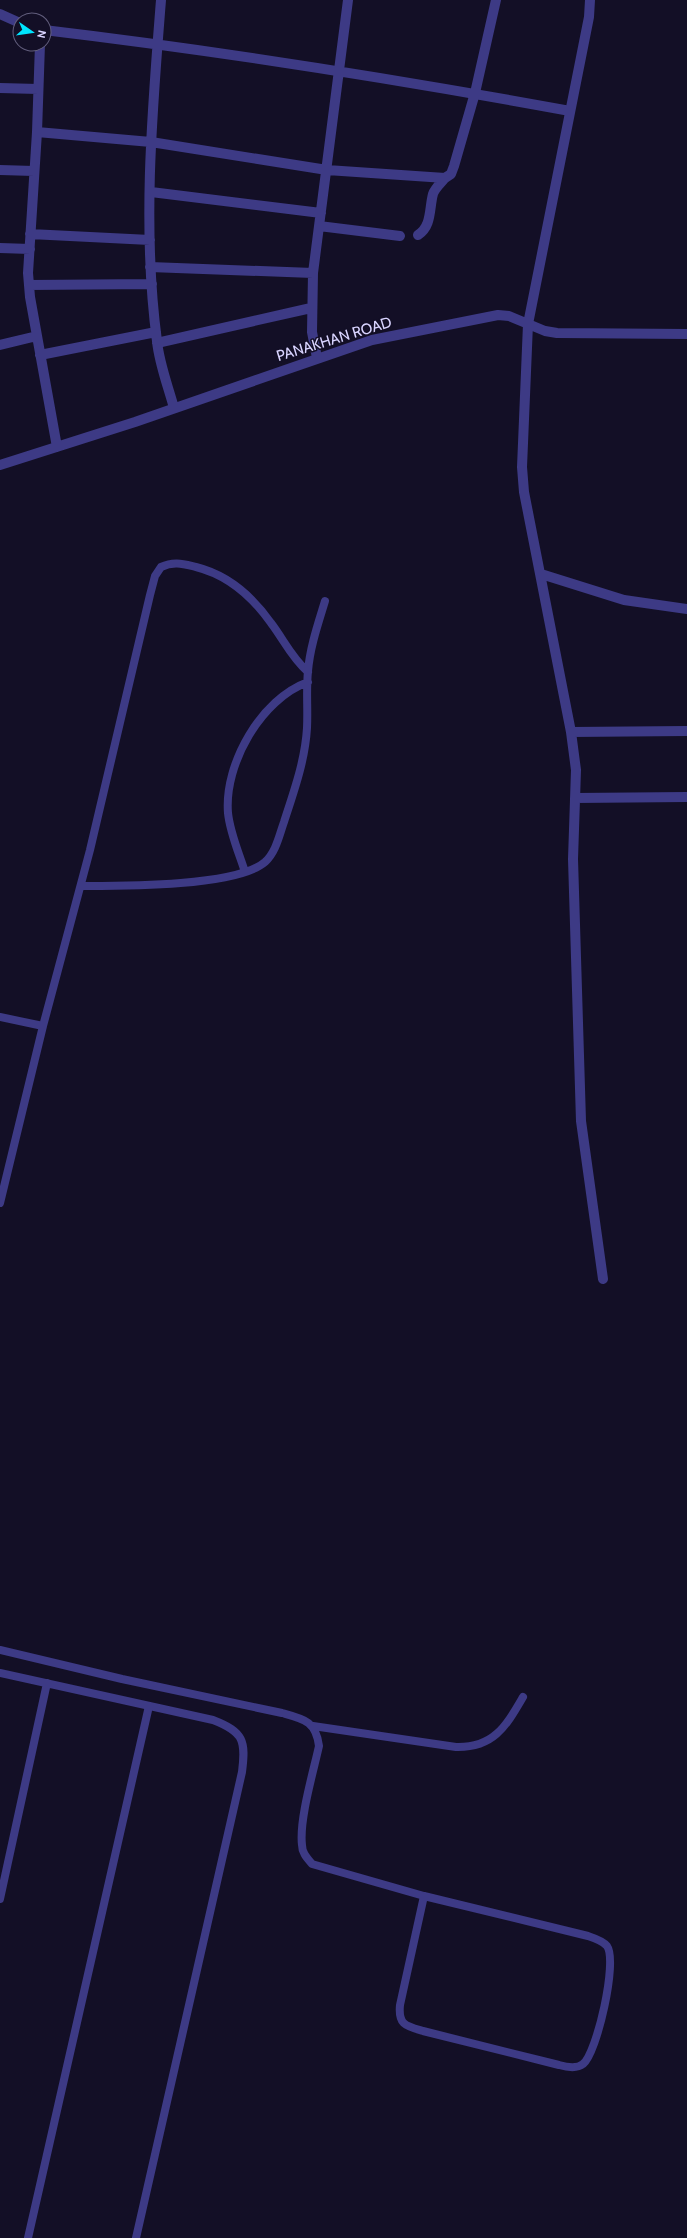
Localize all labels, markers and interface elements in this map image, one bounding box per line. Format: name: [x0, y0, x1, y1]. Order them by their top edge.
north arrow: [12, 12, 52, 52]
text: N: [34, 29, 49, 40]
street label: PANAKHAN ROAD: [274, 313, 394, 365]

